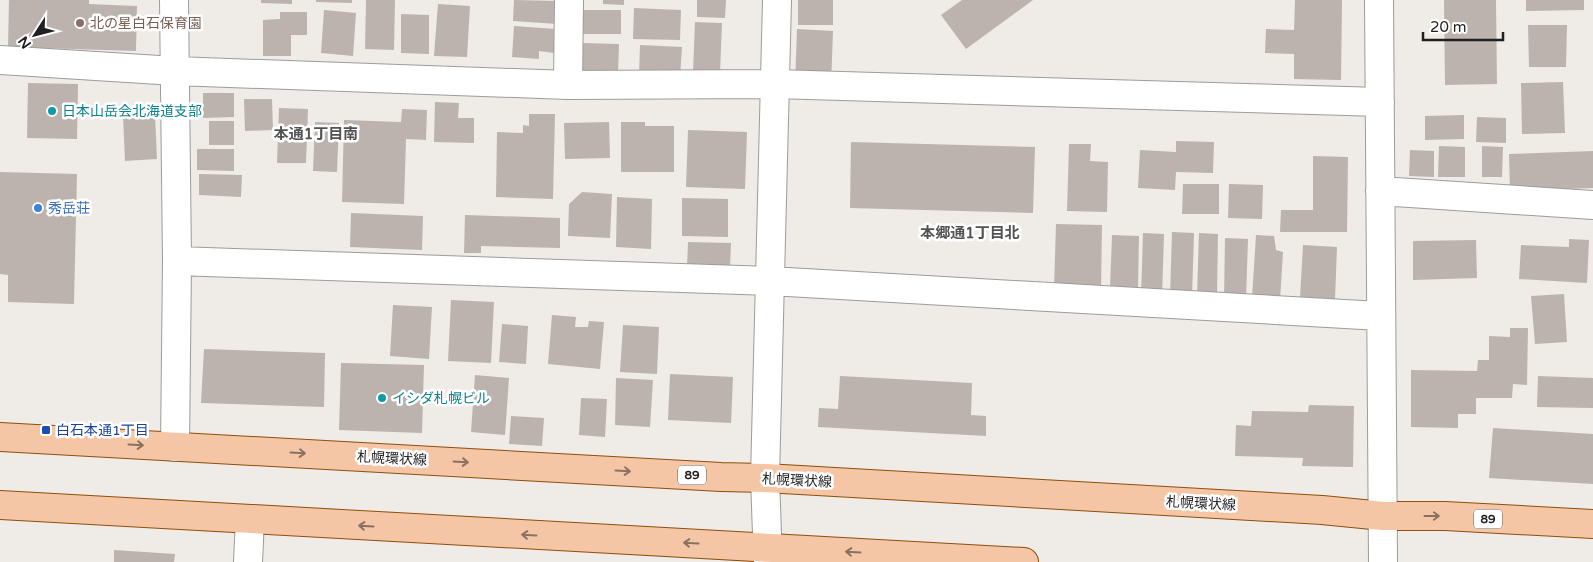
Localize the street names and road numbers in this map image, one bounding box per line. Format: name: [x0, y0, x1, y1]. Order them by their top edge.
street label: 札幌環状線: [357, 448, 427, 469]
road number: 89: [678, 466, 706, 484]
street label: 札幌環状線: [762, 470, 832, 491]
street label: 札幌環状線: [1166, 493, 1236, 514]
road number: 89: [1474, 509, 1502, 528]

